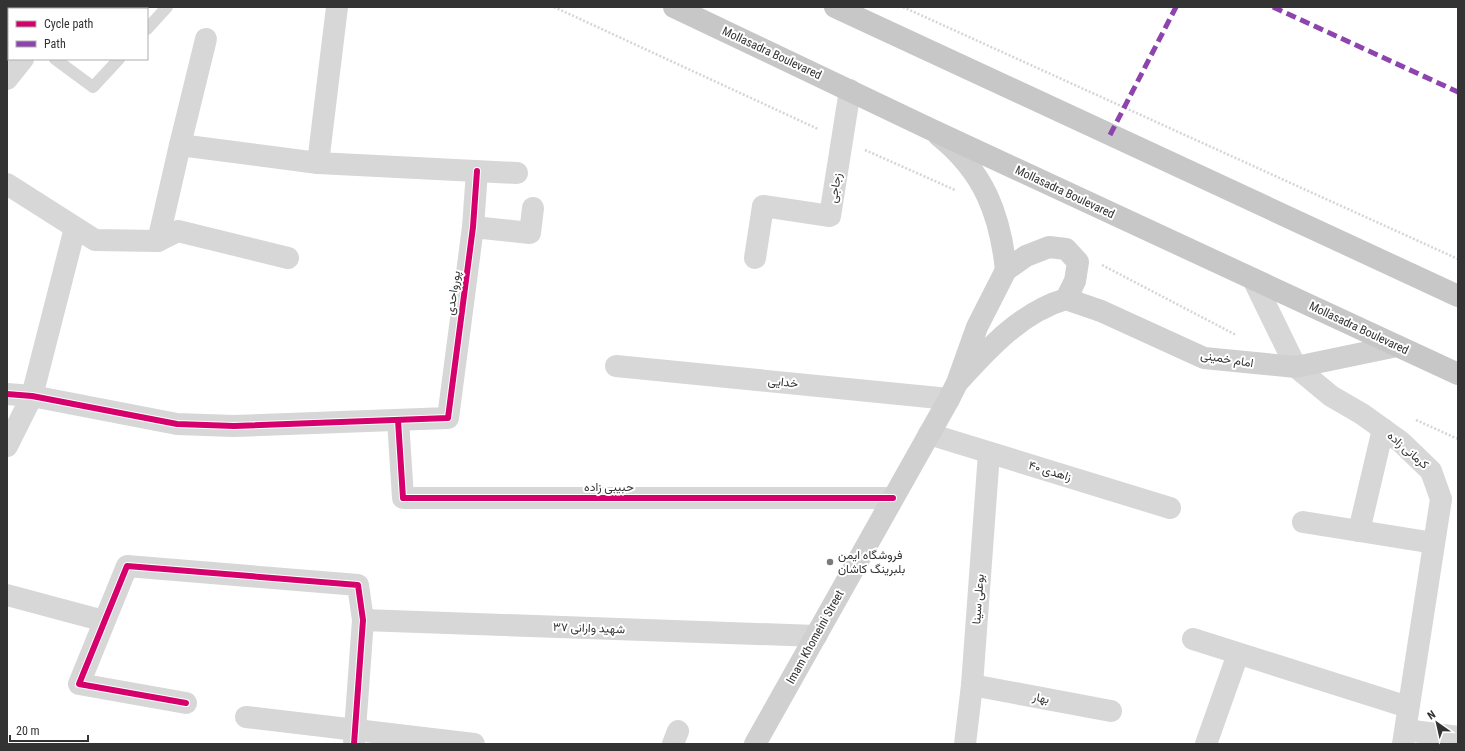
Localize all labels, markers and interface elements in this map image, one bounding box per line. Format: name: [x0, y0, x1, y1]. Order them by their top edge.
legend: [8, 8, 148, 60]
text: Cycle path: [44, 17, 94, 31]
street label: Mollasadra Boulevared: [720, 24, 824, 82]
text: Path: [44, 37, 66, 51]
street label: Mollasadra Boulevared: [1013, 163, 1117, 221]
street label: زجاجی: [826, 172, 845, 204]
street label: پورواحدی: [443, 270, 464, 316]
street label: Mollasadra Boulevared: [1307, 299, 1411, 357]
street label: امام خمینی: [1199, 348, 1254, 371]
street label: خدایی: [767, 373, 799, 392]
street label: کرمانی زاده: [1384, 428, 1431, 472]
street label: زاهدی ۴۰: [1027, 458, 1073, 485]
street label: حبیبی زاده: [584, 480, 634, 495]
place label: فروشگاه ایمن بلبرینگ کاشان: [838, 548, 905, 577]
marker: فروشگاه ایمن بلبرینگ کاشان: [825, 557, 835, 567]
street label: بوعلی سینا: [969, 573, 988, 625]
street label: Imam Khomeini Street: [783, 587, 847, 686]
street label: شهید وارانی ۳۷: [553, 620, 625, 637]
street label: بهار: [1030, 689, 1051, 707]
north arrow: [1417, 703, 1457, 743]
text: N: [1425, 708, 1438, 722]
scale bar: [10, 717, 88, 743]
text: 20 m: [16, 724, 40, 738]

